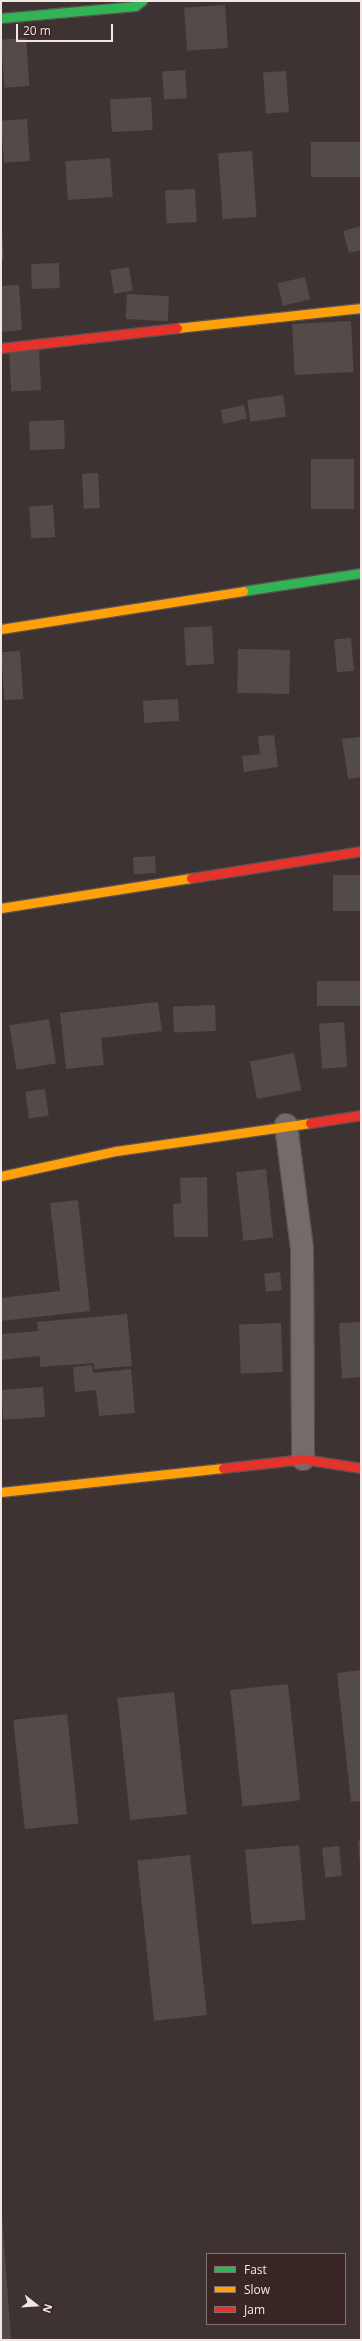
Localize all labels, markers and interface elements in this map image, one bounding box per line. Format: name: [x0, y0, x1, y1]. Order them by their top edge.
scale bar: [18, 16, 115, 42]
text: 20 m: [23, 22, 51, 39]
legend: [206, 2253, 346, 2325]
text: Fast: [244, 2261, 267, 2278]
text: Slow: [244, 2281, 270, 2298]
north arrow: [16, 2285, 56, 2325]
text: Jam: [244, 2301, 265, 2318]
text: N: [39, 2302, 56, 2315]

